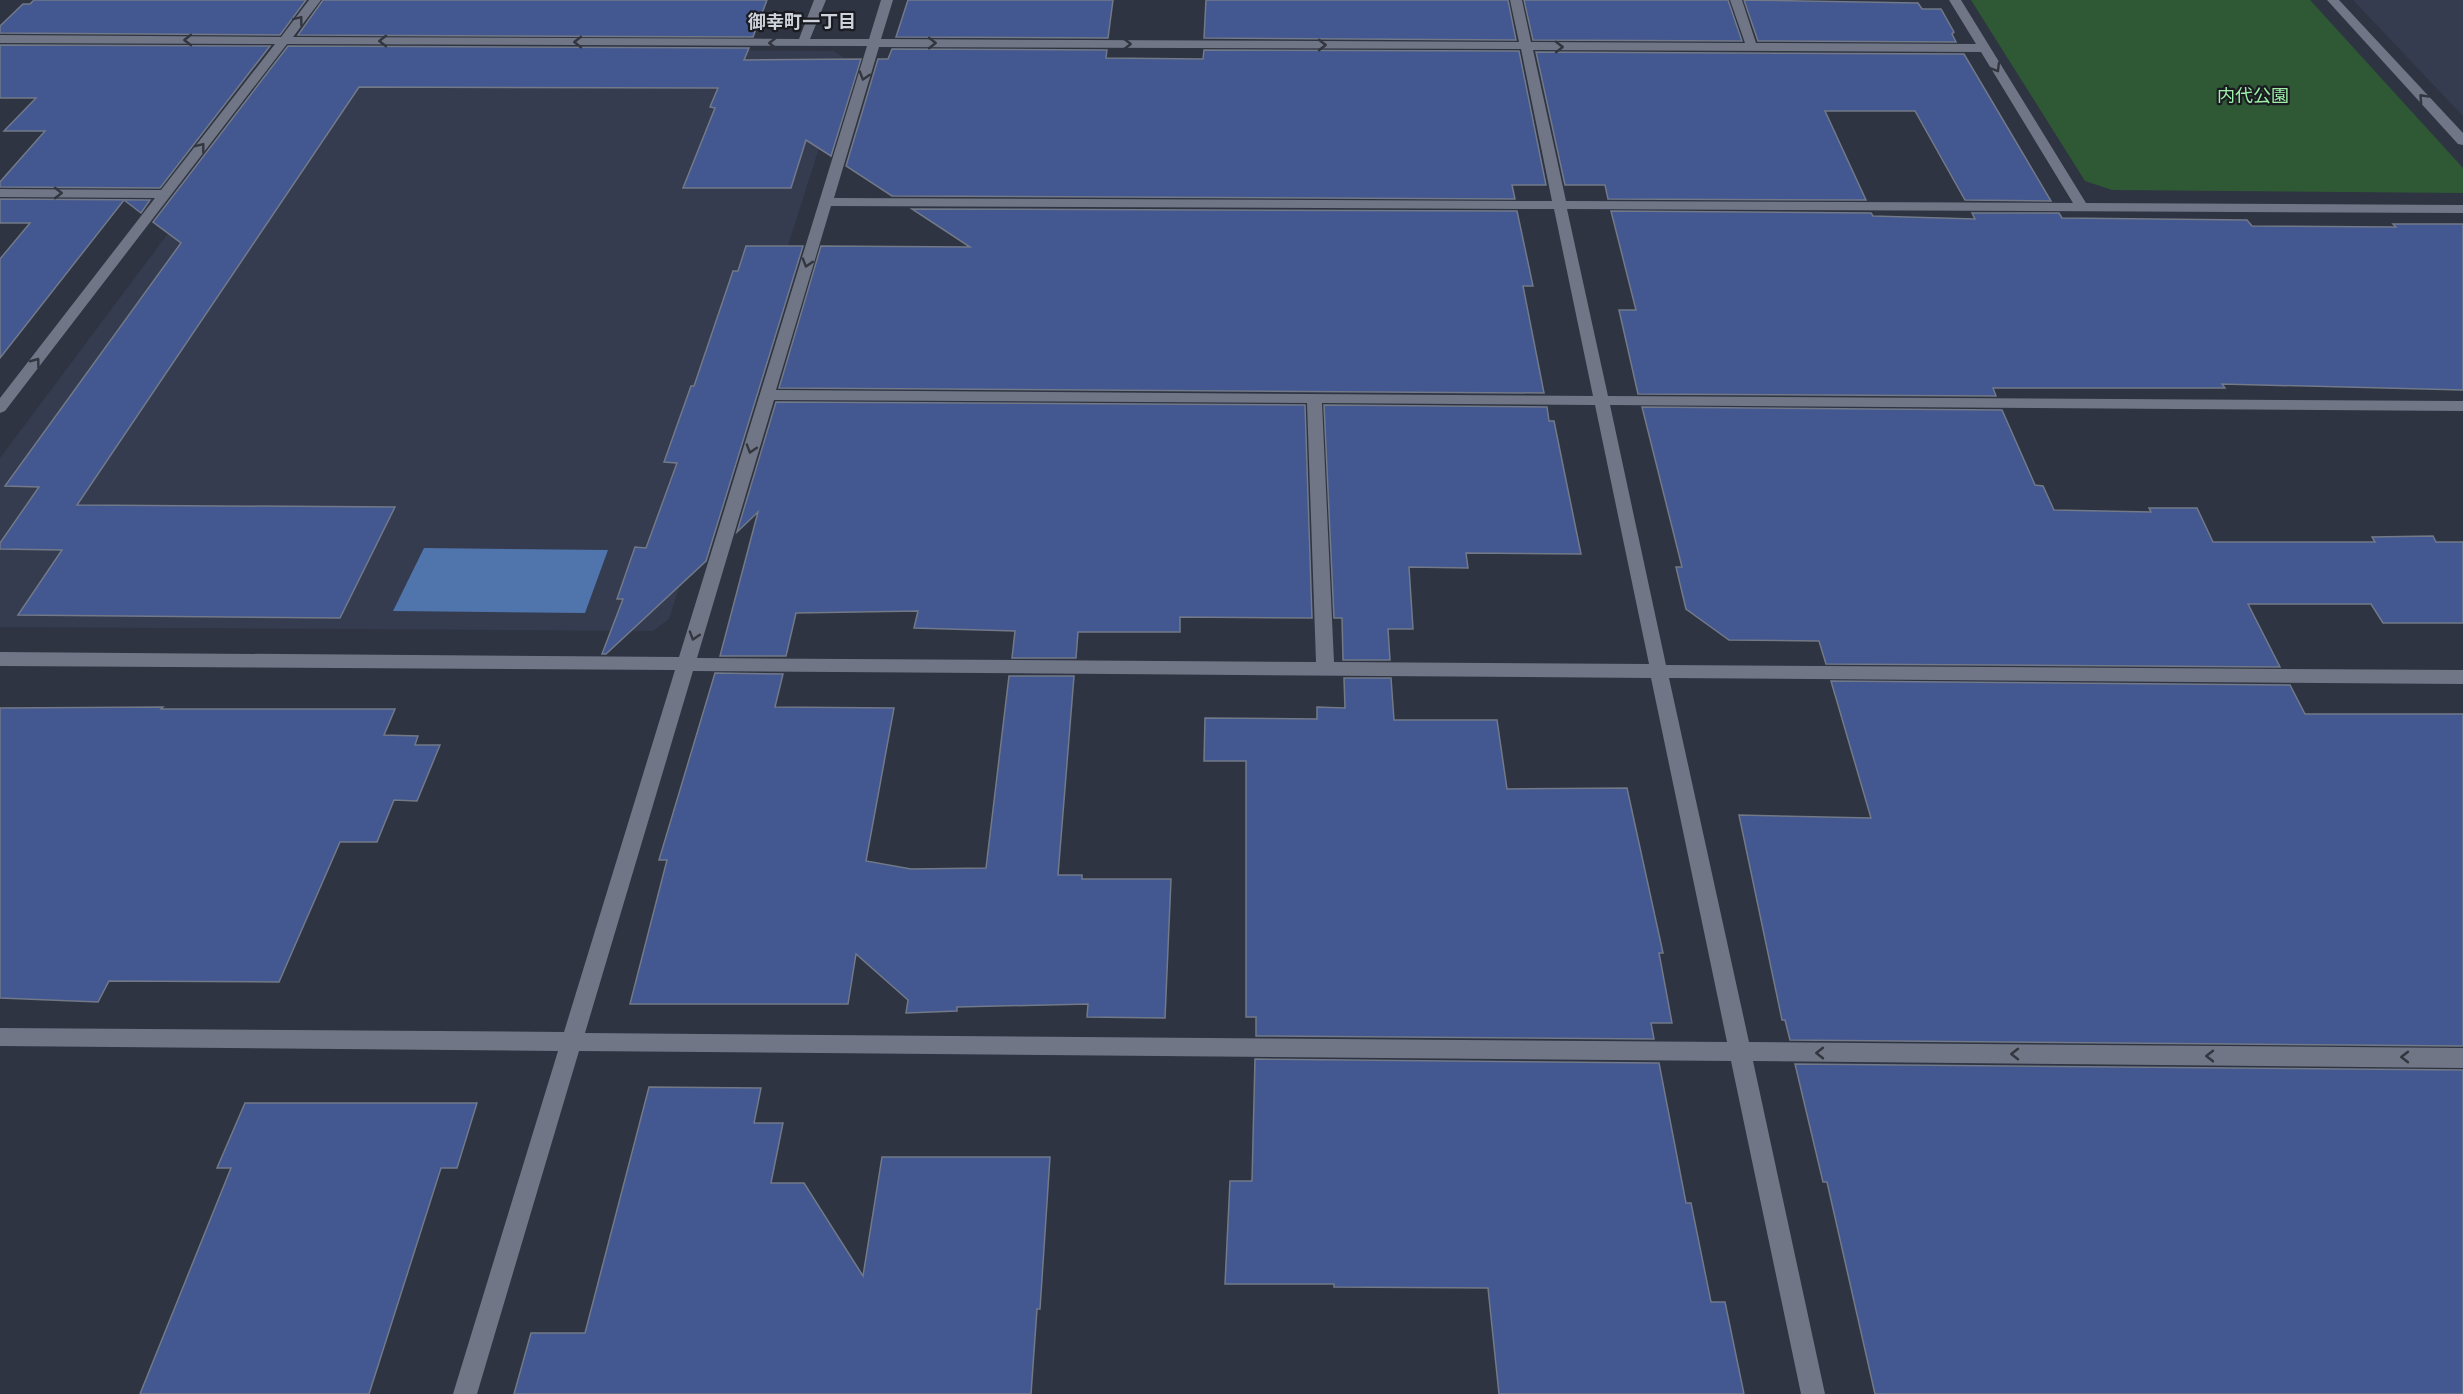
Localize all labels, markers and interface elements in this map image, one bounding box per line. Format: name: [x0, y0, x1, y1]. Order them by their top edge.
district label: 御幸町一丁目: [747, 9, 856, 33]
one-way arrow: [292, 16, 303, 27]
one-way arrow: [184, 34, 193, 46]
one-way arrow: [379, 35, 388, 47]
one-way arrow: [574, 36, 583, 48]
one-way arrow: [769, 36, 778, 49]
one-way arrow: [928, 37, 937, 50]
one-way arrow: [1123, 38, 1132, 50]
one-way arrow: [1318, 39, 1327, 51]
one-way arrow: [1555, 41, 1564, 53]
one-way arrow: [1989, 62, 2001, 72]
one-way arrow: [859, 70, 871, 81]
park label: 内代公園: [2217, 83, 2289, 107]
one-way arrow: [2419, 94, 2430, 104]
one-way arrow: [193, 143, 204, 154]
one-way arrow: [54, 187, 63, 199]
one-way arrow: [802, 257, 814, 268]
one-way arrow: [28, 357, 39, 368]
one-way arrow: [745, 443, 758, 454]
one-way arrow: [689, 630, 701, 641]
one-way arrow: [1815, 1047, 1824, 1059]
one-way arrow: [2010, 1048, 2019, 1060]
one-way arrow: [2205, 1050, 2214, 1062]
one-way arrow: [2400, 1051, 2409, 1064]

